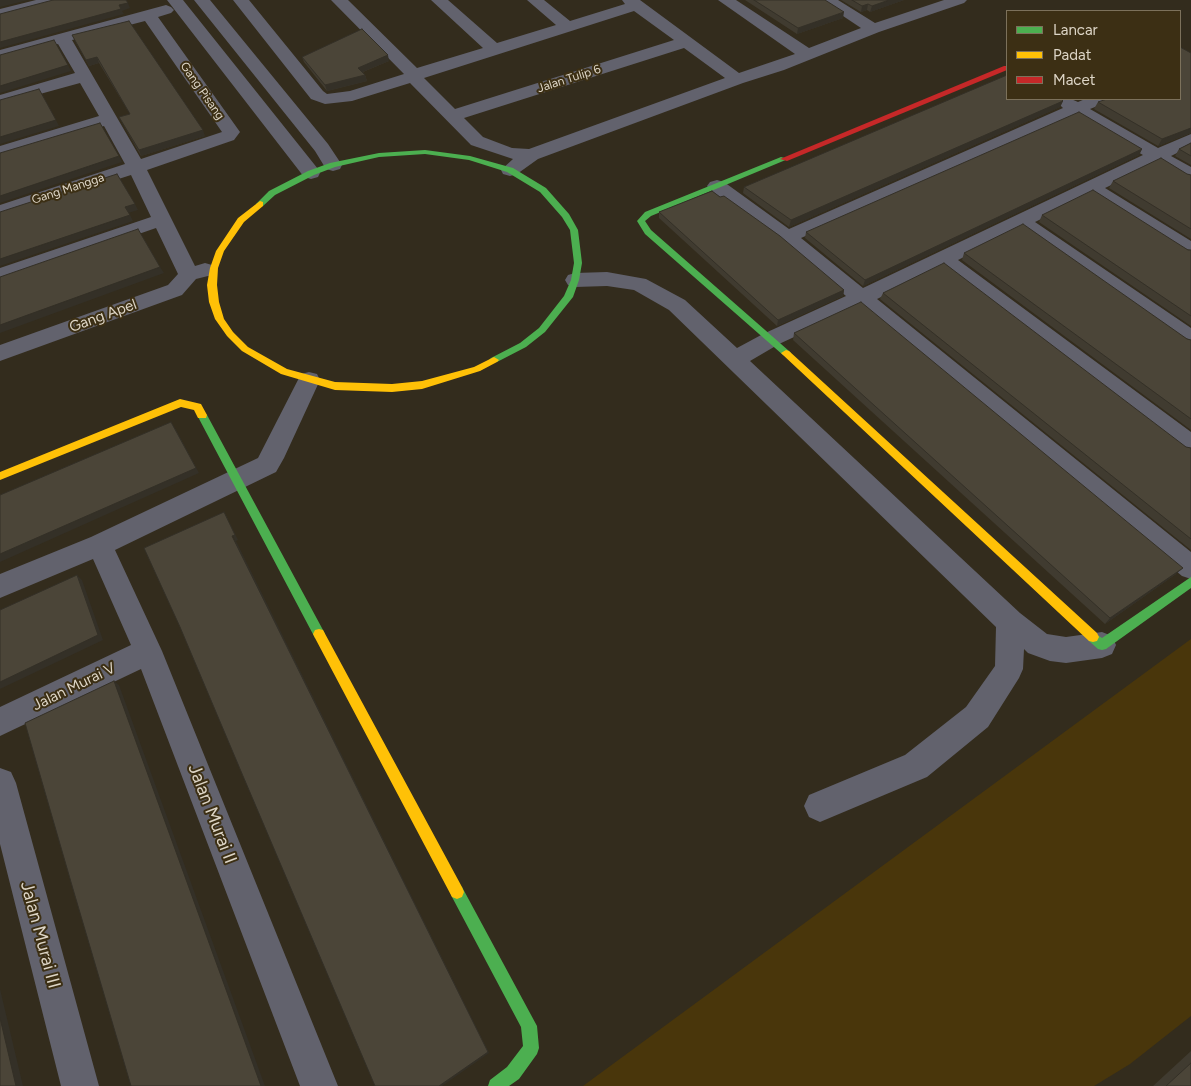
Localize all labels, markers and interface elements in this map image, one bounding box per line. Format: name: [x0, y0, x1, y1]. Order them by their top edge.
legend: [1006, 10, 1181, 100]
text: Lancar: [1053, 21, 1098, 39]
text: Padat: [1053, 46, 1091, 64]
street label: Gang Pisang: [177, 59, 227, 123]
street label: Jalan Tulip 6: [536, 62, 602, 96]
text: Macet: [1053, 71, 1095, 89]
street label: Gang Mangga: [30, 171, 106, 207]
street label: Gang Apel: [67, 295, 139, 337]
street label: Jalan Murai V: [30, 659, 118, 715]
street label: Jalan Murai II: [183, 761, 241, 867]
street label: Jalan Murai III: [15, 879, 65, 991]

